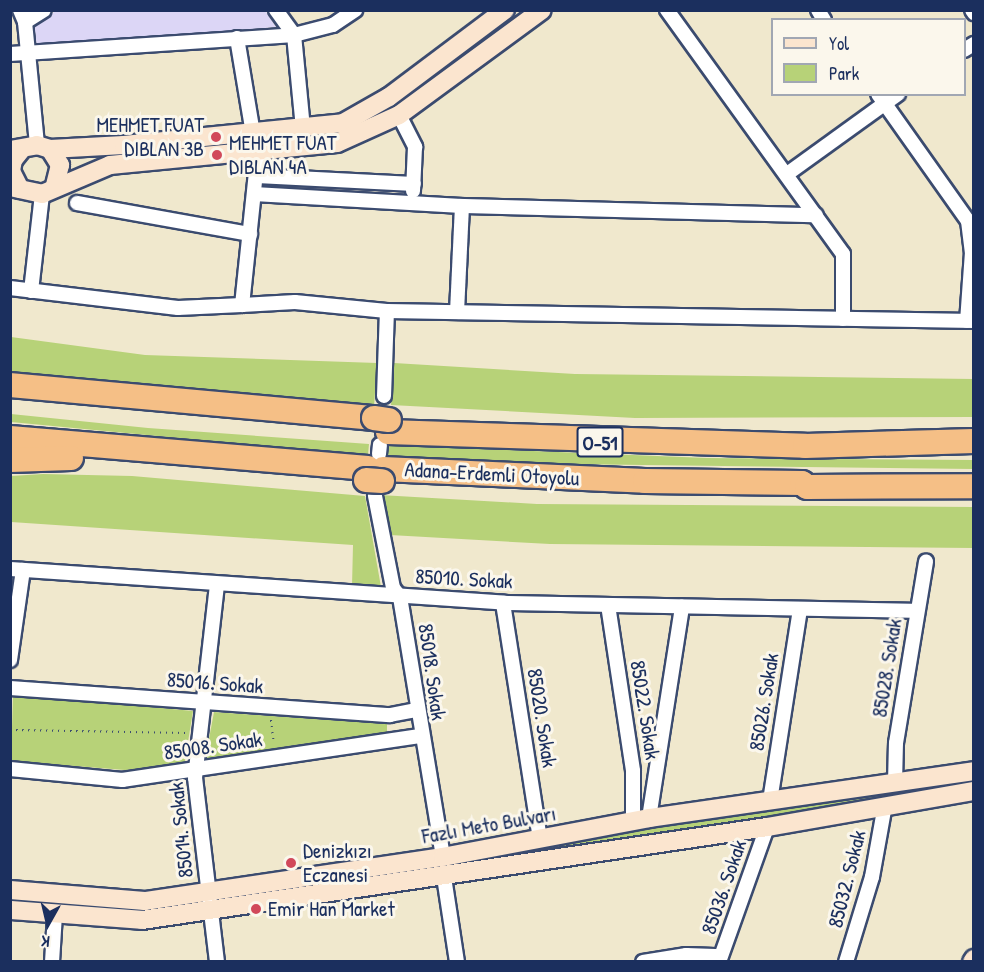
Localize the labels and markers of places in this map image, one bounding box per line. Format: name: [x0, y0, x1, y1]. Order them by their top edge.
place label: MEHMET FUAT DIBLAN 3B: [96, 112, 204, 162]
marker: MEHMET FUAT DIBLAN 3B: [209, 130, 223, 144]
place label: MEHMET FUAT DIBLAN 4A: [229, 130, 337, 180]
marker: MEHMET FUAT DIBLAN 4A: [210, 148, 224, 162]
place label: Denizkızı Eczanesi: [303, 838, 372, 888]
marker: Denizkızı Eczanesi: [284, 856, 298, 870]
place label: Emir Han Market: [268, 896, 395, 922]
marker: Emir Han Market: [249, 902, 263, 916]

